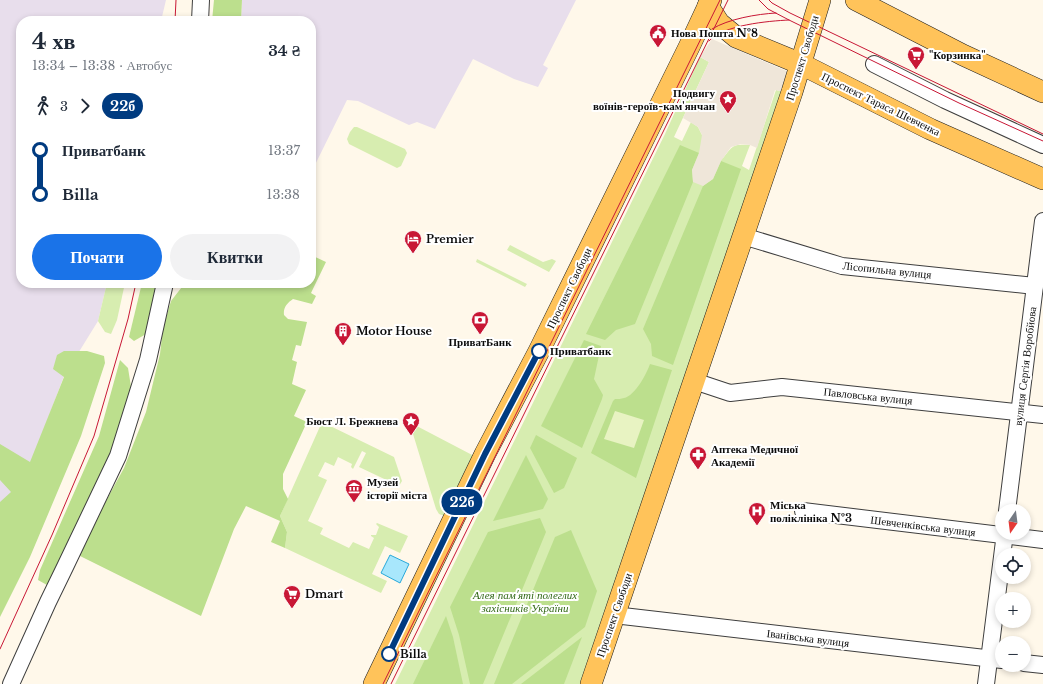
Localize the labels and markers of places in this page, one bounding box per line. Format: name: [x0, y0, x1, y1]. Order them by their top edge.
public building icon: Нова Пошта №8: [648, 23, 668, 48]
place label: Нова Пошта №8: [671, 26, 758, 40]
supermarket icon: "Корзинка": [906, 45, 926, 70]
place label: "Корзинка": [929, 48, 986, 62]
place label: Подвигу воїнів-героїв-кам'янчан: [593, 86, 716, 113]
place icon: Подвигу воїнів-героїв-кам'янчан: [718, 89, 738, 114]
hotel icon: Premier: [403, 229, 423, 254]
place label: Premier: [426, 232, 474, 246]
bank icon: ПриватБанк: [470, 310, 490, 335]
building icon: Motor House: [333, 321, 353, 346]
place label: Motor House: [356, 324, 433, 338]
place label: ПриватБанк: [448, 335, 512, 349]
marker: Приватбанк: [531, 343, 547, 359]
place label: Приватбанк: [550, 344, 612, 358]
place icon: Бюст Л. Брежнева: [401, 411, 421, 436]
place label: Бюст Л. Брежнева: [306, 414, 398, 428]
place label: Аптека Медичної Академії: [711, 442, 799, 469]
pharmacy icon: Аптека Медичної Академії: [688, 445, 708, 470]
place label: Музей історії міста: [367, 475, 428, 502]
museum icon: Музей історії міста: [344, 478, 364, 503]
place label: Міська поліклініка №3: [770, 498, 852, 525]
hospital icon: Міська поліклініка №3: [747, 501, 767, 526]
supermarket icon: Dmart: [282, 584, 302, 609]
place label: Dmart: [305, 587, 344, 601]
marker: Billa: [381, 646, 397, 662]
place label: Billa: [400, 647, 428, 661]

